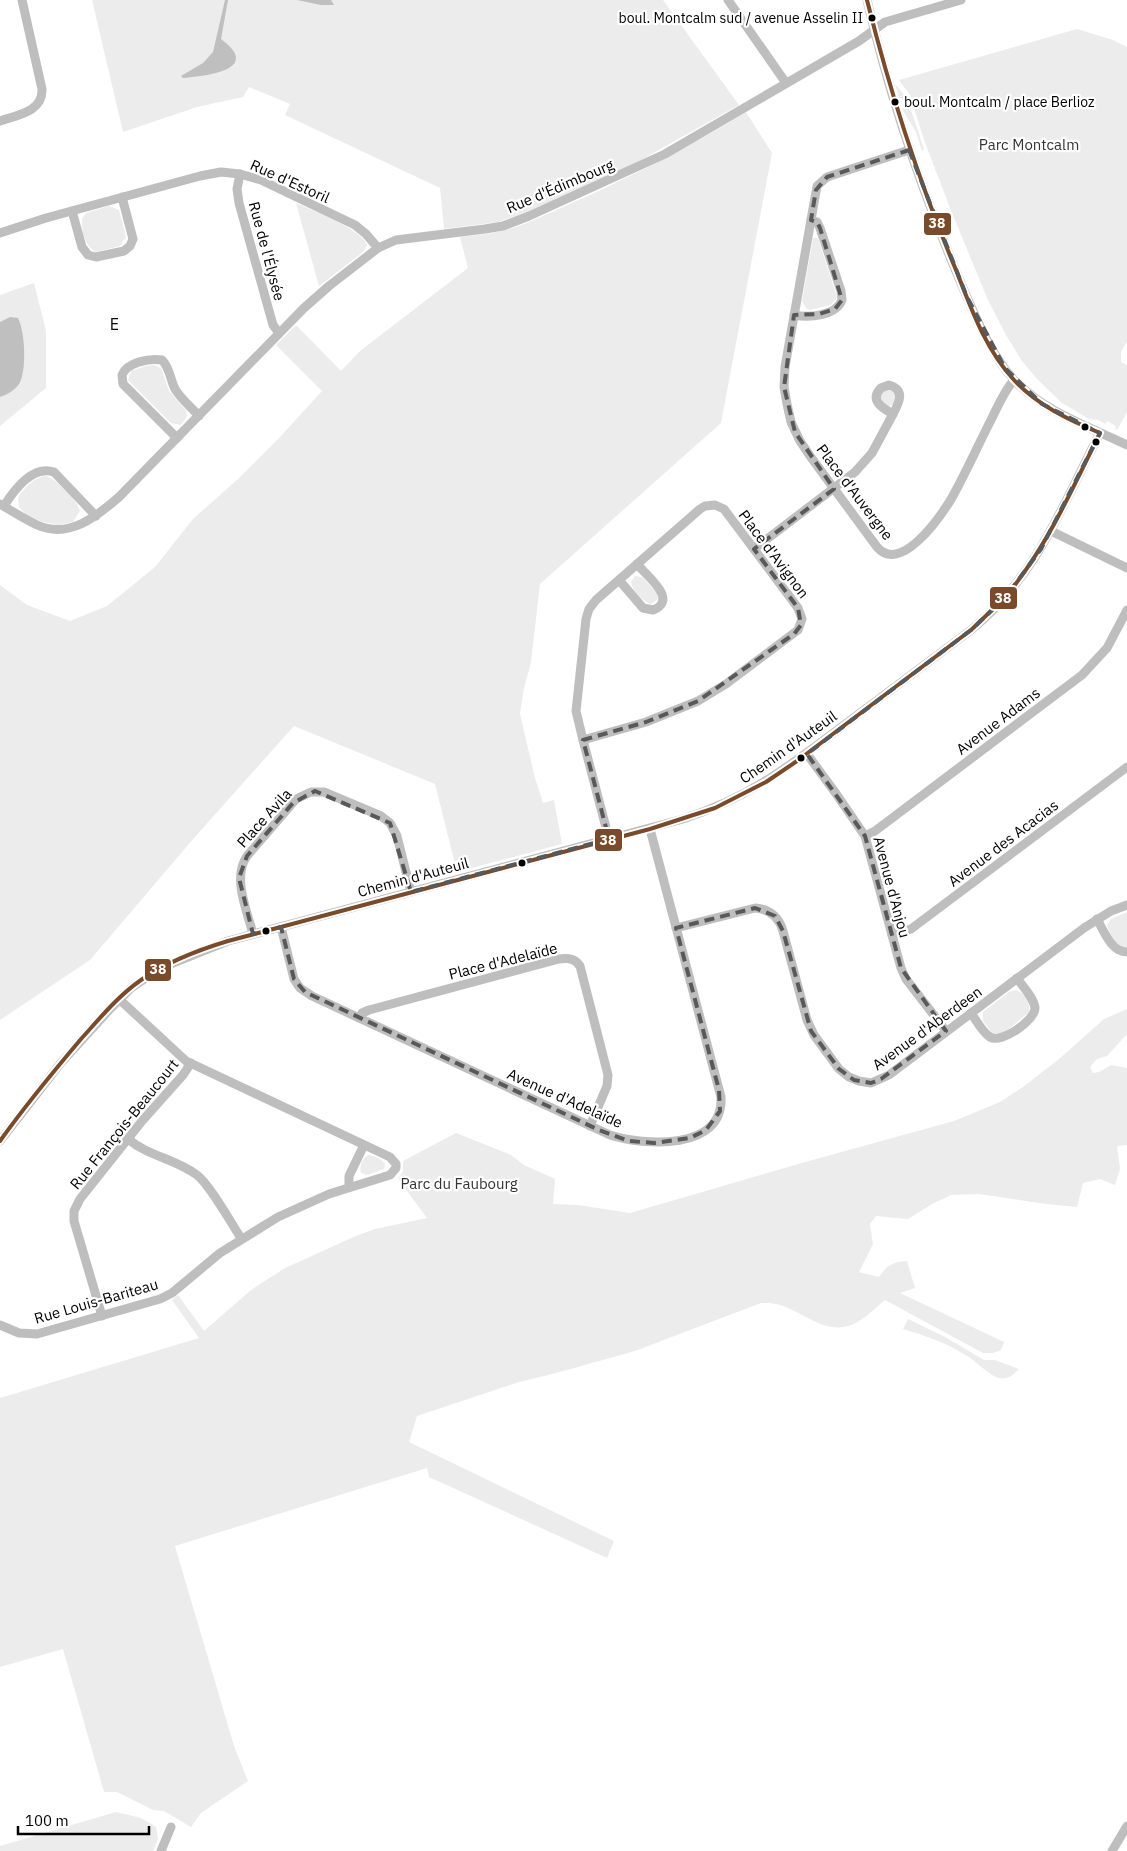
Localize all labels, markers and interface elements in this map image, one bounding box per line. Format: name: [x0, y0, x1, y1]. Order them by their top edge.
place label: boul. Montcalm sud / avenue Asselin II: [619, 9, 863, 27]
marker: boul. Montcalm sud / avenue Asselin II: [867, 13, 877, 23]
place label: boul. Montcalm / place Berlioz: [904, 93, 1095, 111]
marker: boul. Montcalm / place Berlioz: [890, 97, 900, 107]
park label: Parc Montcalm: [979, 135, 1079, 154]
street label: Rue d'Estoril: [247, 155, 333, 207]
street label: Rue d'Édimbourg: [503, 155, 617, 217]
street label: Rue de l'Élysée: [245, 199, 289, 303]
line badge: 38: [923, 212, 952, 236]
text: 38: [929, 214, 945, 232]
district label: E: [110, 314, 120, 334]
unlabelled marker: [1080, 422, 1090, 432]
unlabelled marker: [1091, 437, 1101, 447]
street label: Place d'Auvergne: [813, 440, 897, 544]
street label: Place d'Avignon: [735, 506, 813, 602]
line badge: 38: [989, 586, 1018, 610]
text: 38: [995, 589, 1011, 607]
street label: Avenue Adams: [952, 683, 1044, 759]
street label: Chemin d'Auteuil: [736, 706, 840, 788]
unlabelled marker: [796, 753, 806, 763]
street label: Place Avila: [233, 785, 295, 851]
street label: Avenue des Acacias: [944, 795, 1062, 891]
line badge: 38: [594, 828, 623, 852]
text: 38: [600, 831, 616, 849]
street label: Avenue d'Anjou: [869, 834, 915, 940]
street label: Chemin d'Auteuil: [355, 853, 471, 901]
unlabelled marker: [517, 858, 527, 868]
unlabelled marker: [261, 926, 271, 936]
street label: Place d'Adelaïde: [447, 938, 559, 984]
line badge: 38: [144, 958, 172, 982]
text: 38: [150, 960, 166, 978]
street label: Avenue d'Aberdeen: [868, 982, 986, 1074]
street label: Rue François-Beaucourt: [65, 1055, 183, 1193]
street label: Avenue d'Adelaïde: [504, 1064, 626, 1132]
park label: Parc du Faubourg: [400, 1174, 518, 1193]
street label: Rue Louis-Bariteau: [32, 1274, 160, 1328]
scale bar: [18, 1804, 149, 1836]
text: 100 m: [25, 1811, 69, 1830]

